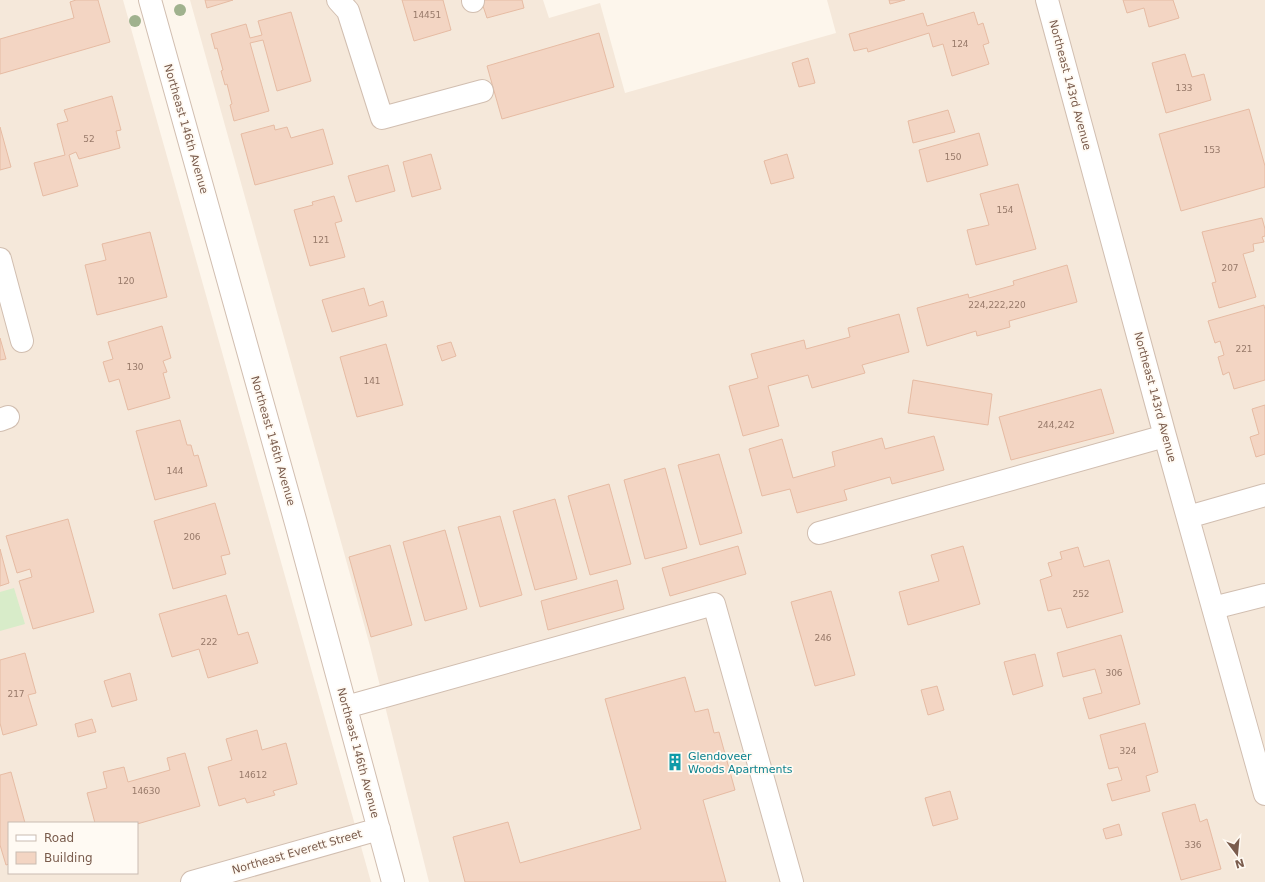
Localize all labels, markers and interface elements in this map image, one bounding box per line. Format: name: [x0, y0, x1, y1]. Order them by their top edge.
house number: 14451: [413, 10, 441, 20]
street label: Northeast 143rd Avenue: [1046, 18, 1094, 152]
house number: 124: [951, 39, 969, 49]
street label: Northeast 146th Avenue: [161, 63, 211, 196]
house number: 133: [1175, 83, 1193, 93]
house number: 52: [83, 134, 95, 144]
house number: 153: [1203, 145, 1221, 155]
house number: 150: [944, 152, 962, 162]
house number: 154: [996, 205, 1014, 215]
house number: 121: [312, 235, 330, 245]
house number: 207: [1221, 263, 1239, 273]
house number: 120: [117, 276, 135, 286]
house number: 224,222,220: [968, 300, 1026, 310]
street label: Northeast 143rd Avenue: [1131, 330, 1179, 464]
house number: 221: [1235, 344, 1253, 354]
house number: 130: [126, 362, 144, 372]
street label: Northeast 146th Avenue: [248, 375, 298, 508]
house number: 141: [363, 376, 381, 386]
house number: 244,242: [1037, 420, 1075, 430]
house number: 144: [166, 466, 184, 476]
house number: 206: [183, 532, 201, 542]
house number: 252: [1072, 589, 1090, 599]
house number: 246: [814, 633, 832, 643]
house number: 222: [200, 637, 218, 647]
house number: 306: [1105, 668, 1123, 678]
street label: Northeast 146th Avenue: [334, 686, 382, 820]
house number: 217: [7, 689, 25, 699]
house number: 324: [1119, 746, 1137, 756]
place label: Glendoveer Woods Apartments: [688, 750, 793, 776]
building icon: Glendoveer Woods Apartments: [665, 752, 685, 772]
house number: 14612: [239, 770, 267, 780]
house number: 14630: [132, 786, 161, 796]
legend: [8, 822, 138, 874]
street label: Northeast Everett Street: [230, 827, 364, 877]
text: Road: [44, 831, 74, 845]
north arrow: [1217, 834, 1257, 874]
house number: 336: [1184, 840, 1202, 850]
text: Building: [44, 851, 93, 865]
text: N: [1233, 856, 1246, 871]

